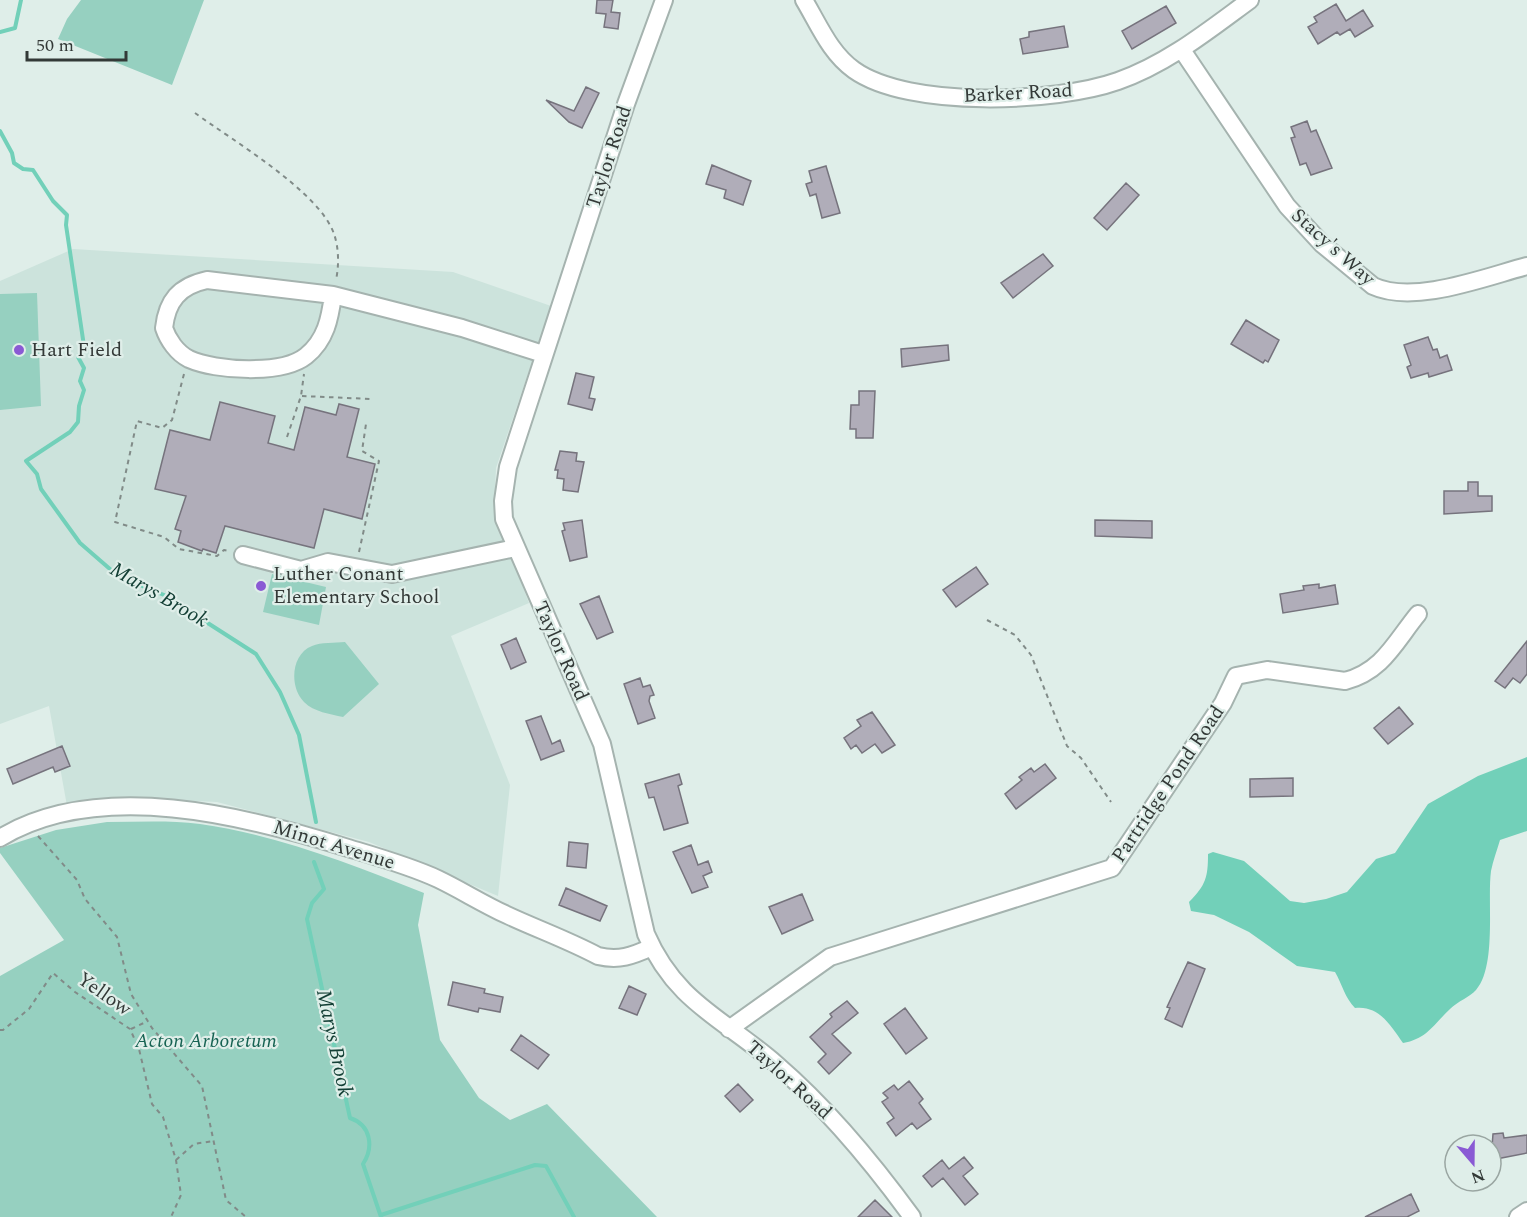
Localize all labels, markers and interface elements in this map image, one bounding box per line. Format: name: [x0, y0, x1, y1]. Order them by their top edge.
scale bar: [27, 24, 126, 62]
text: 50 m: [36, 32, 74, 59]
street label: Barker Road: [963, 75, 1073, 111]
street label: Taylor Road: [578, 102, 640, 212]
street label: Stacy's Way: [1284, 201, 1383, 294]
place label: Hart Field: [31, 335, 122, 365]
marker: Hart Field: [12, 343, 26, 357]
water label: Marys Brook: [104, 554, 215, 636]
place label: Luther Conant Elementary School: [273, 559, 439, 612]
marker: Luther Conant Elementary School: [254, 579, 268, 593]
street label: Taylor Road: [526, 596, 596, 706]
street label: Partridge Pond Road: [1104, 699, 1232, 869]
street label: Minot Avenue: [269, 812, 399, 878]
street label: Yellow: [71, 964, 138, 1024]
water label: Marys Brook: [307, 986, 361, 1100]
park label: Acton Arboretum: [134, 1026, 277, 1056]
street label: Taylor Road: [739, 1033, 839, 1127]
north arrow: [1443, 1133, 1503, 1193]
text: N: [1468, 1163, 1488, 1190]

